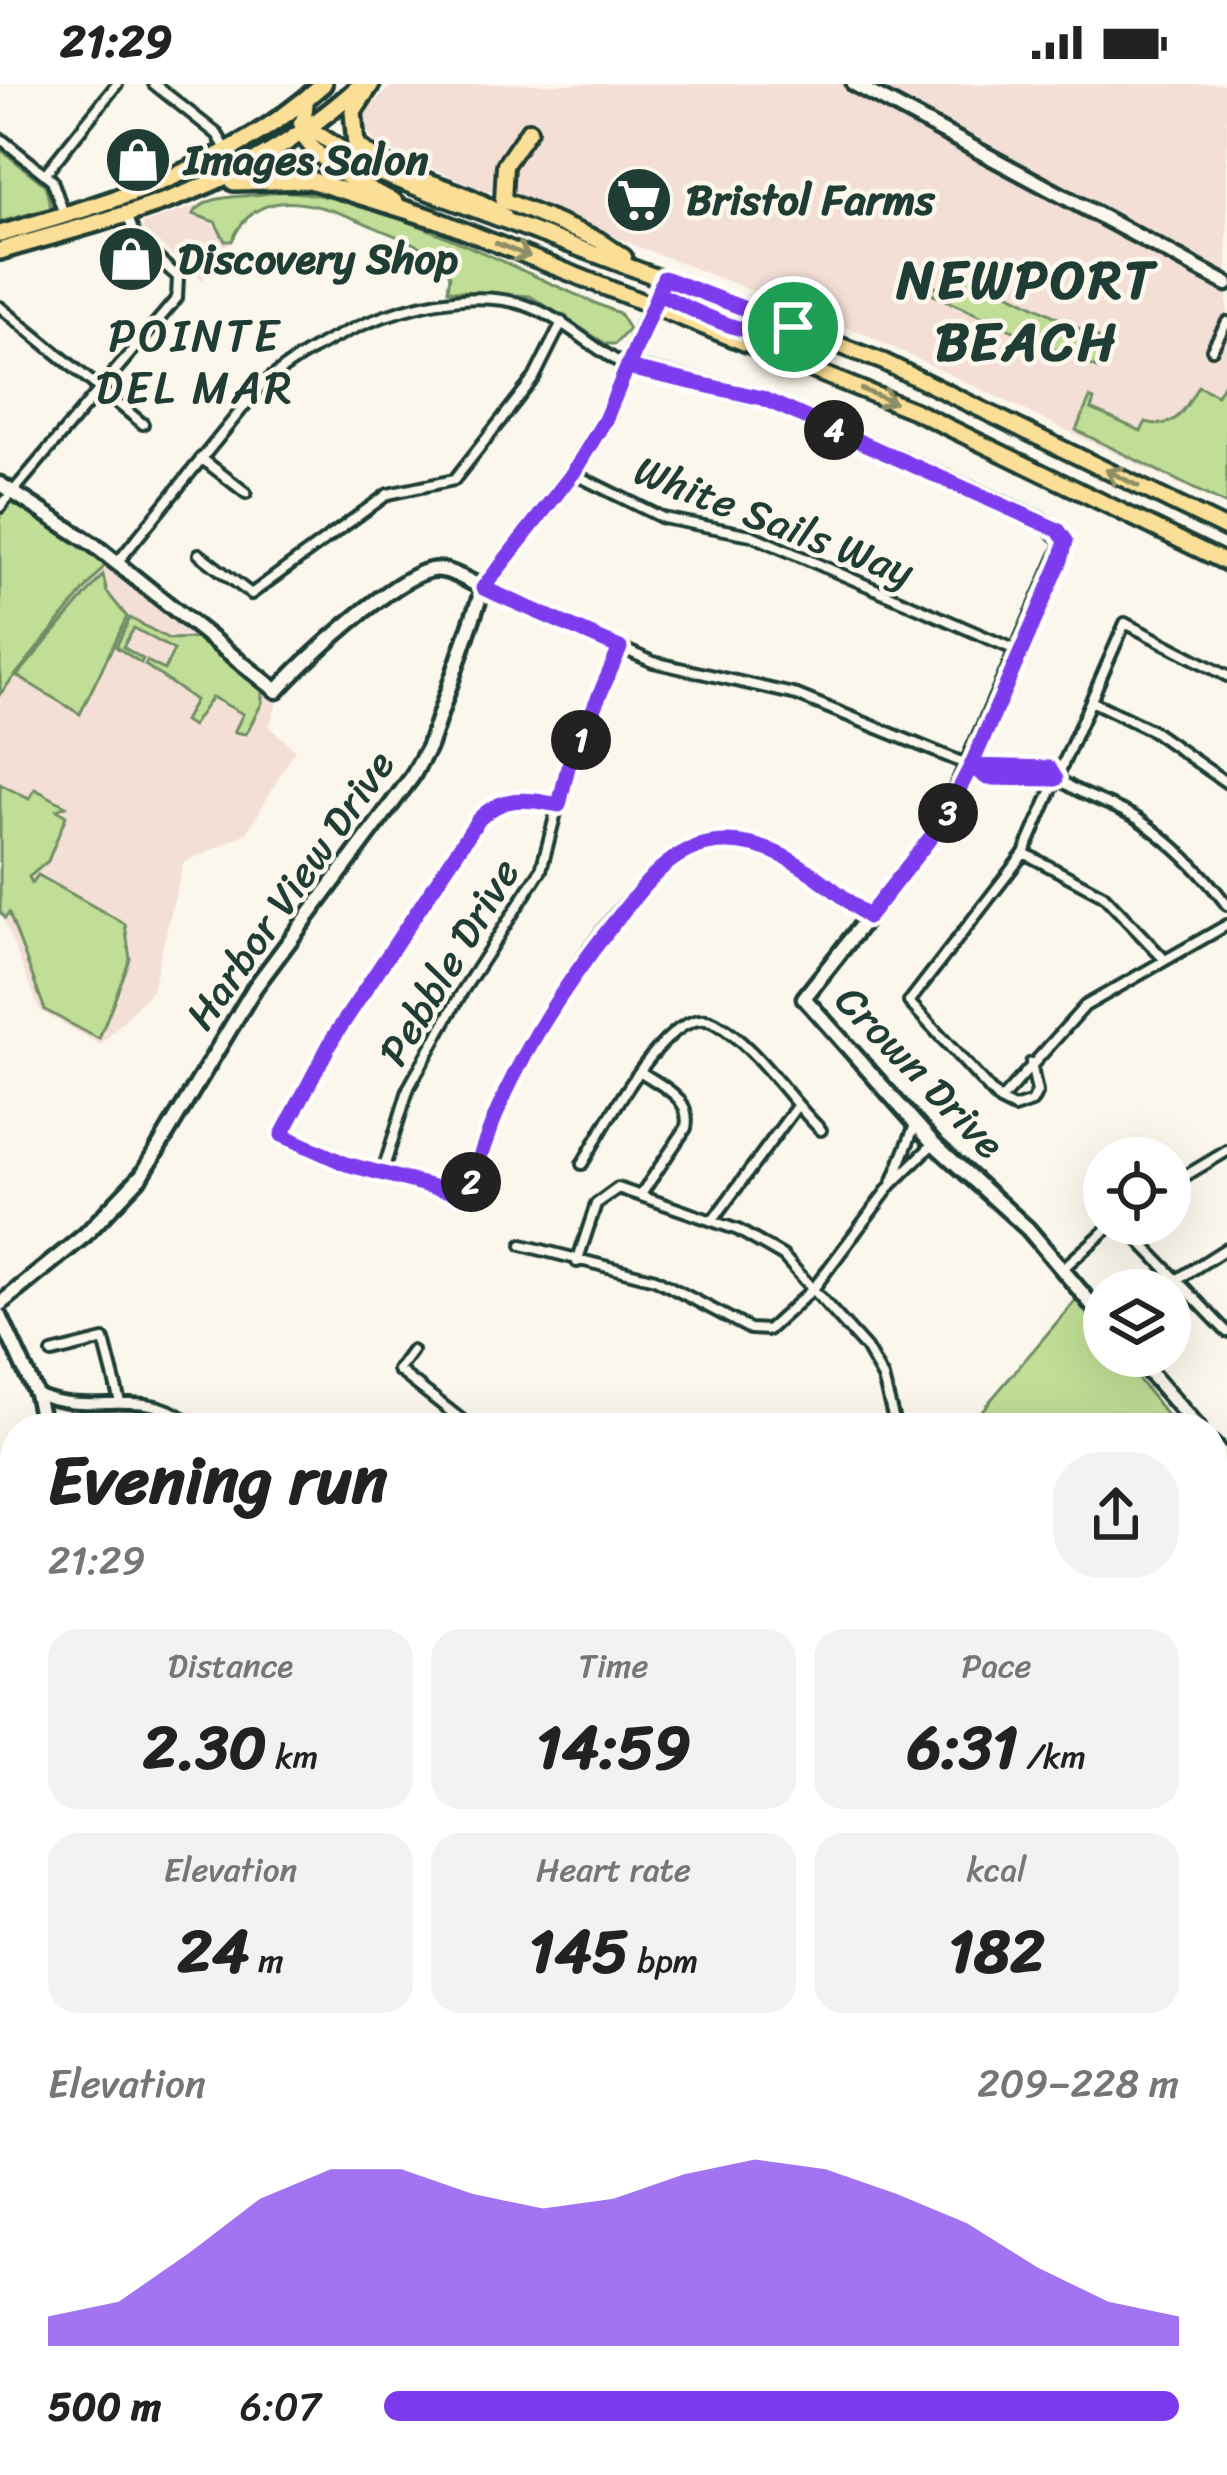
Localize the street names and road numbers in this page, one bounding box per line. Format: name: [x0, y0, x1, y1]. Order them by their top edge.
street label: White Sails Way: [623, 434, 925, 608]
street label: Harbor View Drive: [165, 734, 415, 1046]
street label: Pebble Drive: [358, 843, 540, 1081]
street label: Crown Drive: [817, 967, 1023, 1177]

